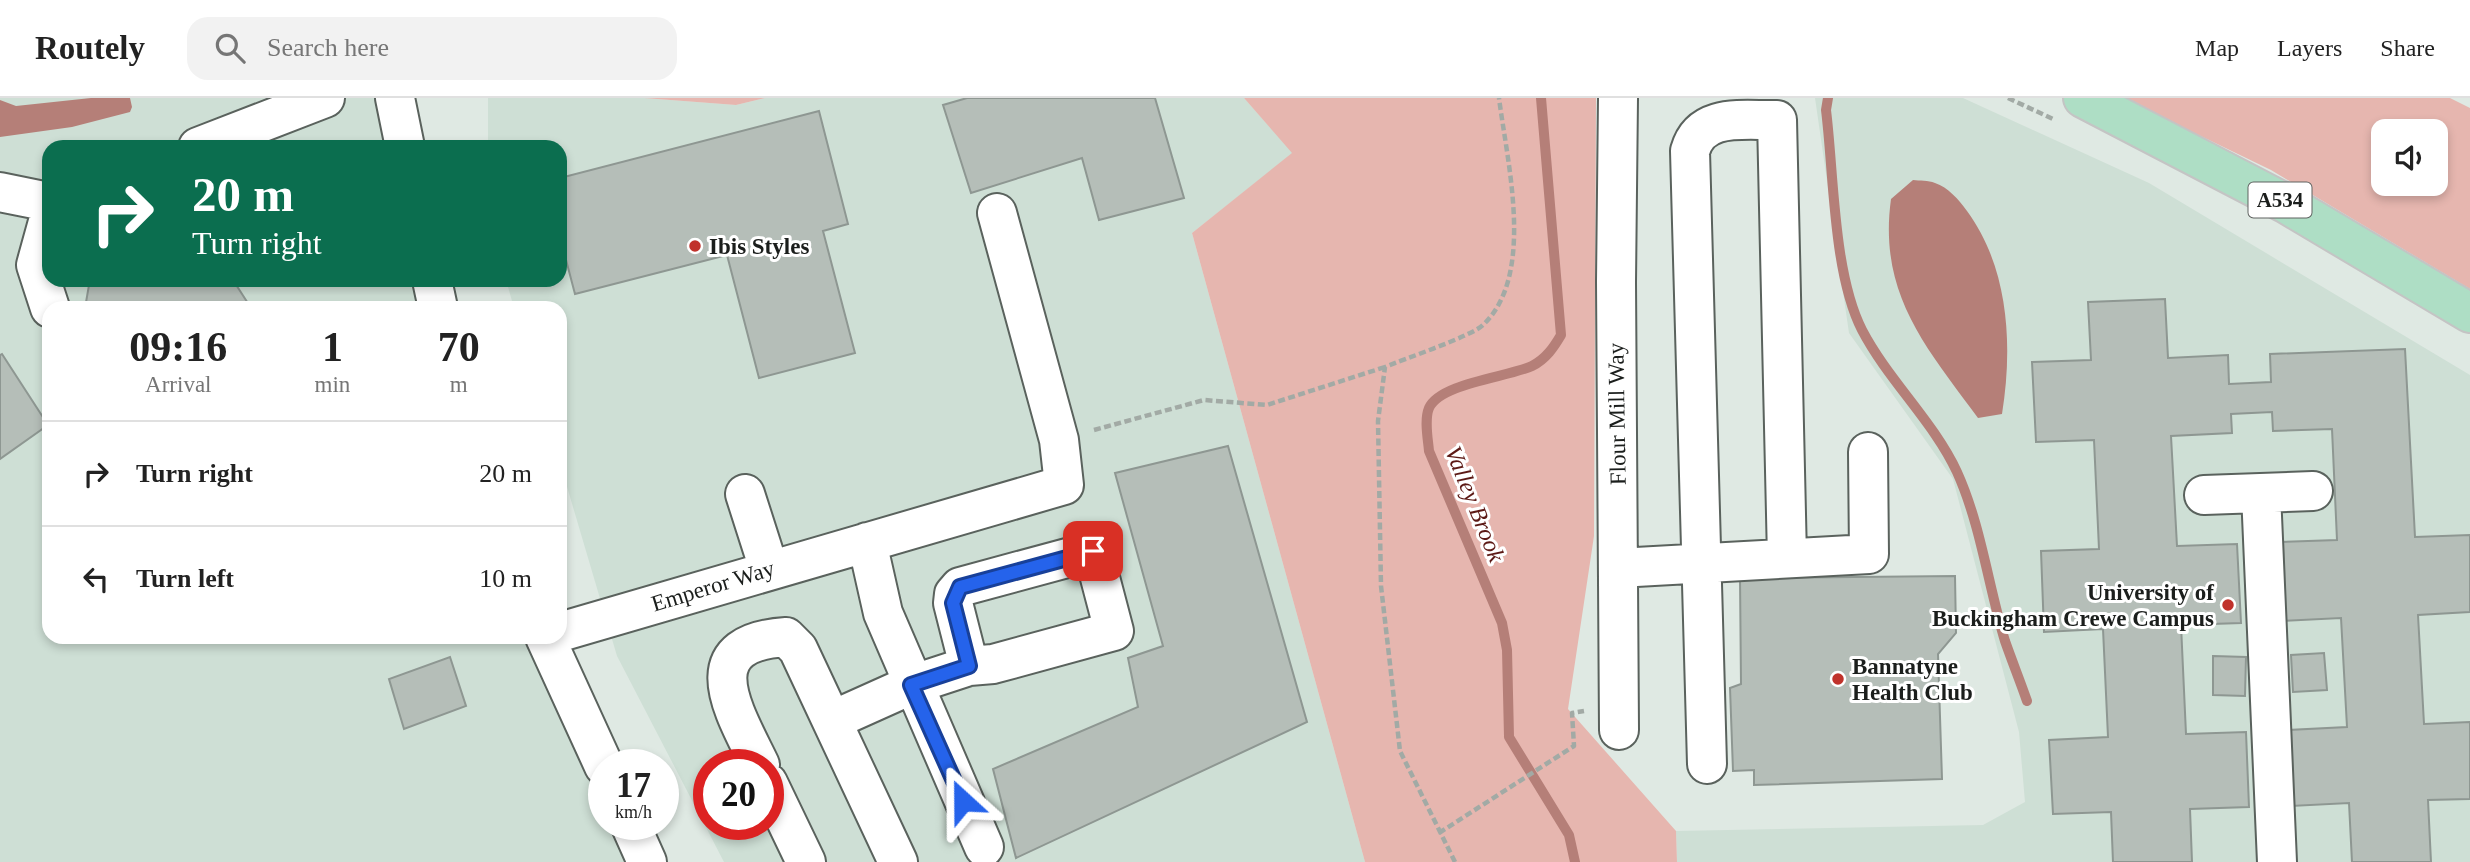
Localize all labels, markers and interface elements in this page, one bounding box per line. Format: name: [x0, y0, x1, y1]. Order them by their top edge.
search box: [187, 17, 677, 80]
icon: search: [211, 29, 249, 67]
text: Routely: [35, 30, 145, 66]
text: Search here: [267, 33, 389, 62]
text: Map: [2195, 35, 2239, 61]
text: Layers: [2277, 35, 2342, 61]
text: Share: [2380, 35, 2435, 61]
map controls: [2371, 119, 2448, 196]
button: sound: [2371, 119, 2448, 196]
text: 20 m: [192, 167, 294, 222]
icon: right: [77, 168, 168, 259]
road number: A534: [2248, 182, 2312, 217]
text: Turn right: [192, 225, 322, 261]
place label: Ibis Styles: [709, 234, 809, 259]
marker: Ibis Styles: [687, 238, 703, 254]
text: 09:16: [129, 324, 227, 370]
text: 1: [322, 324, 343, 370]
text: 70: [438, 324, 480, 370]
street label: Flour Mill Way: [1603, 342, 1631, 485]
text: Arrival: [145, 372, 212, 397]
text: min: [315, 372, 350, 397]
text: m: [450, 372, 468, 397]
water label: Valley Brook: [1440, 442, 1510, 566]
icon: right: [77, 455, 115, 493]
text: Turn right: [136, 459, 253, 488]
text: 20 m: [479, 459, 532, 488]
pin: [1063, 521, 1123, 581]
icon: arrive: [1074, 532, 1112, 570]
street label: Emperor Way: [648, 555, 778, 617]
icon: left: [77, 560, 115, 598]
text: Turn left: [136, 564, 234, 593]
text: 10 m: [479, 564, 532, 593]
place label: University of Buckingham Crewe Campus: [1932, 580, 2214, 631]
marker: University of Buckingham Crewe Campus: [2220, 597, 2236, 613]
place label: Bannatyne Health Club: [1852, 654, 1973, 705]
marker: Bannatyne Health Club: [1830, 671, 1846, 687]
speed limit sign: 20: [693, 749, 784, 840]
position arrow: [926, 764, 1000, 838]
text: 17: [616, 766, 651, 805]
text: km/h: [615, 802, 652, 822]

